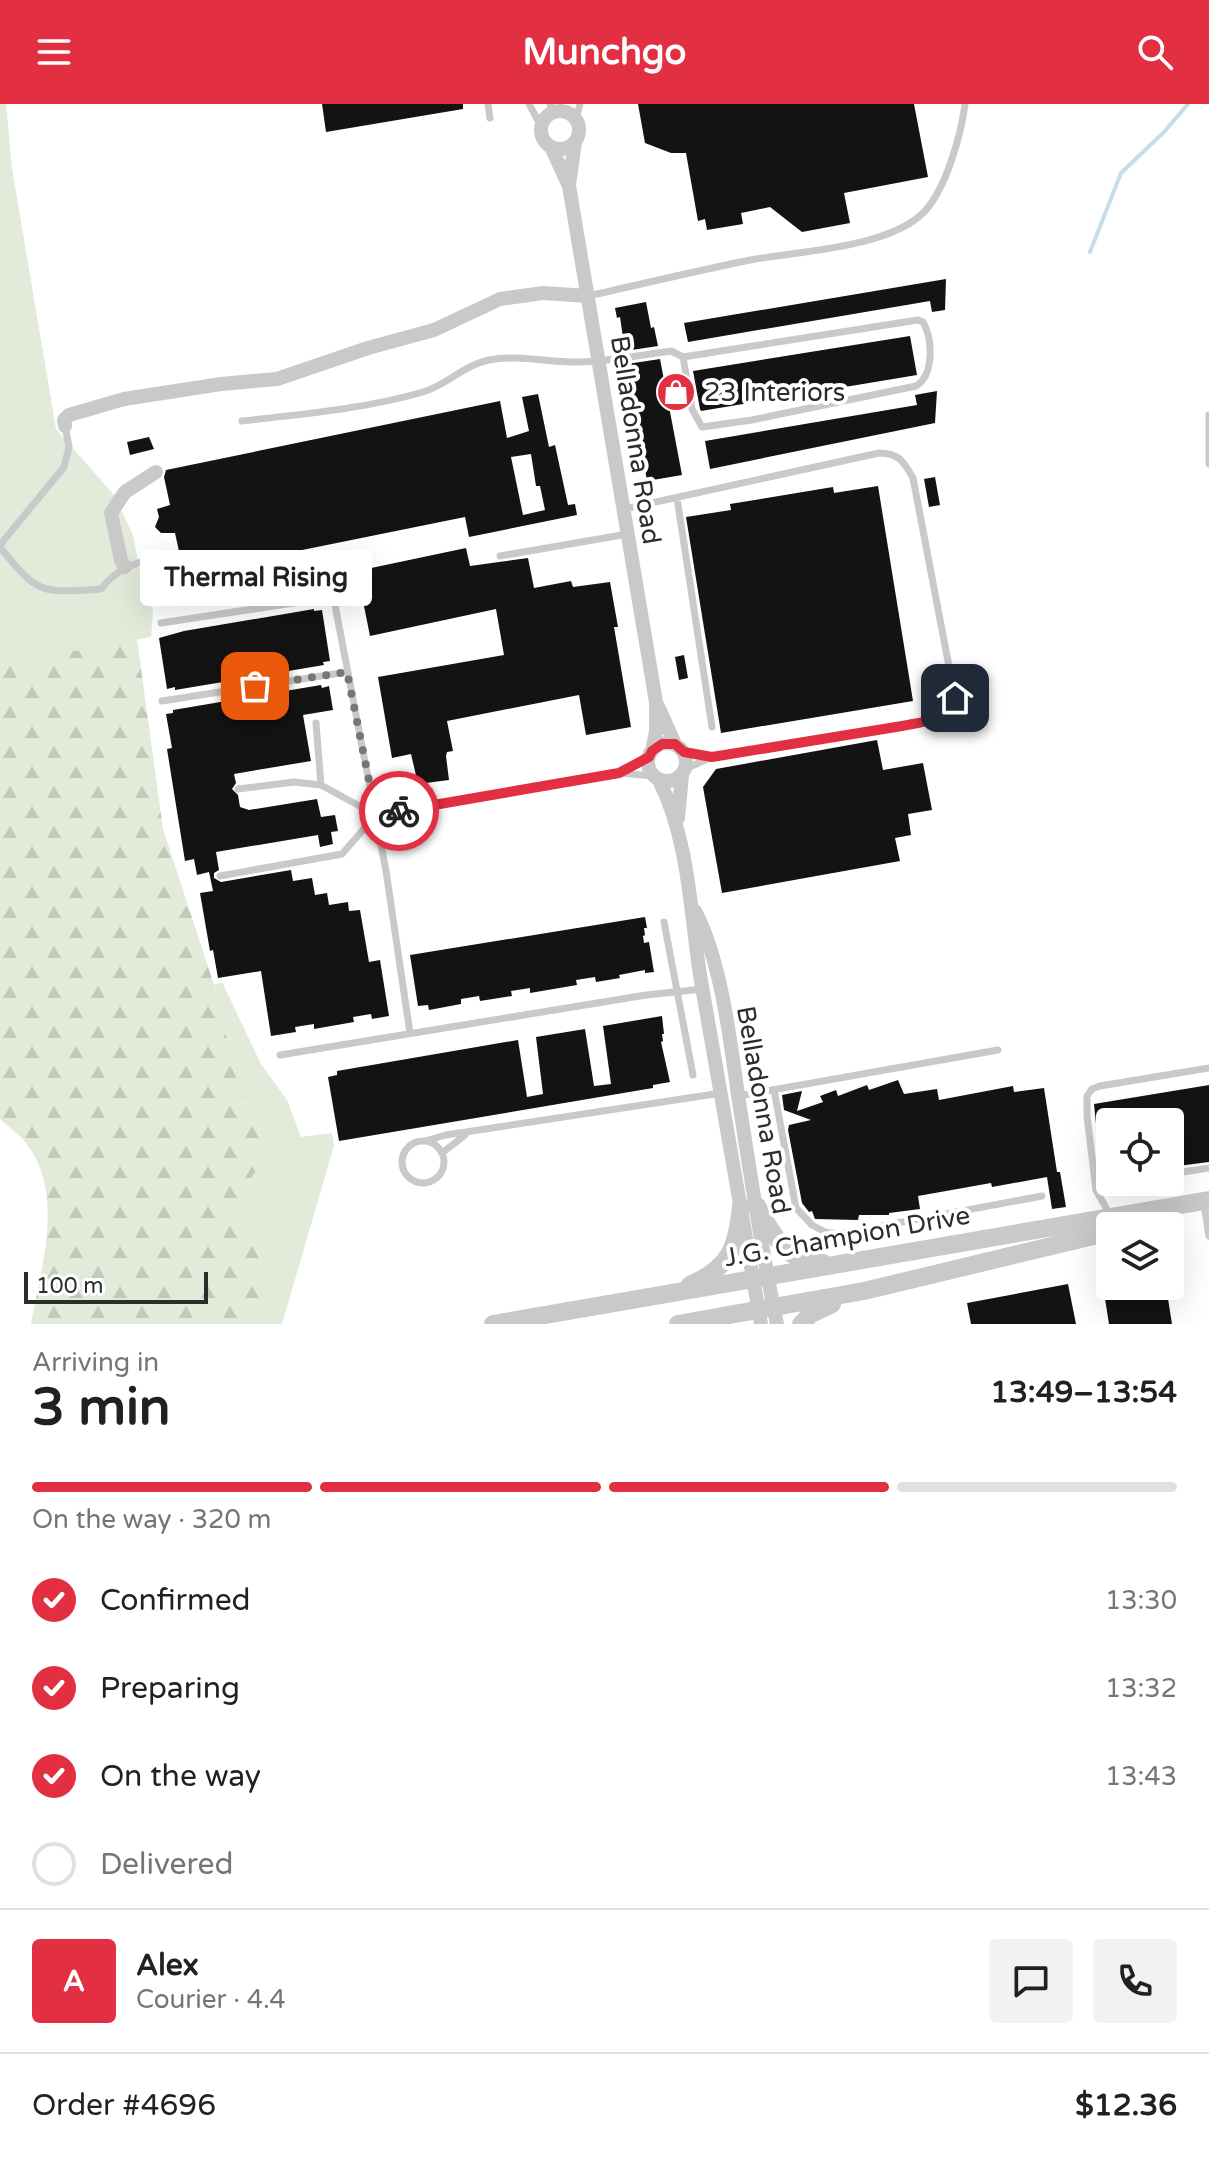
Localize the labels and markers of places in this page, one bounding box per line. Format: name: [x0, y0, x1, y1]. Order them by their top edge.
shop icon: 23 Interiors: [655, 371, 697, 413]
place label: 23 Interiors: [704, 377, 845, 408]
callout: Thermal Rising: [139, 550, 371, 606]
pin: [221, 652, 289, 720]
pin: [921, 664, 989, 732]

